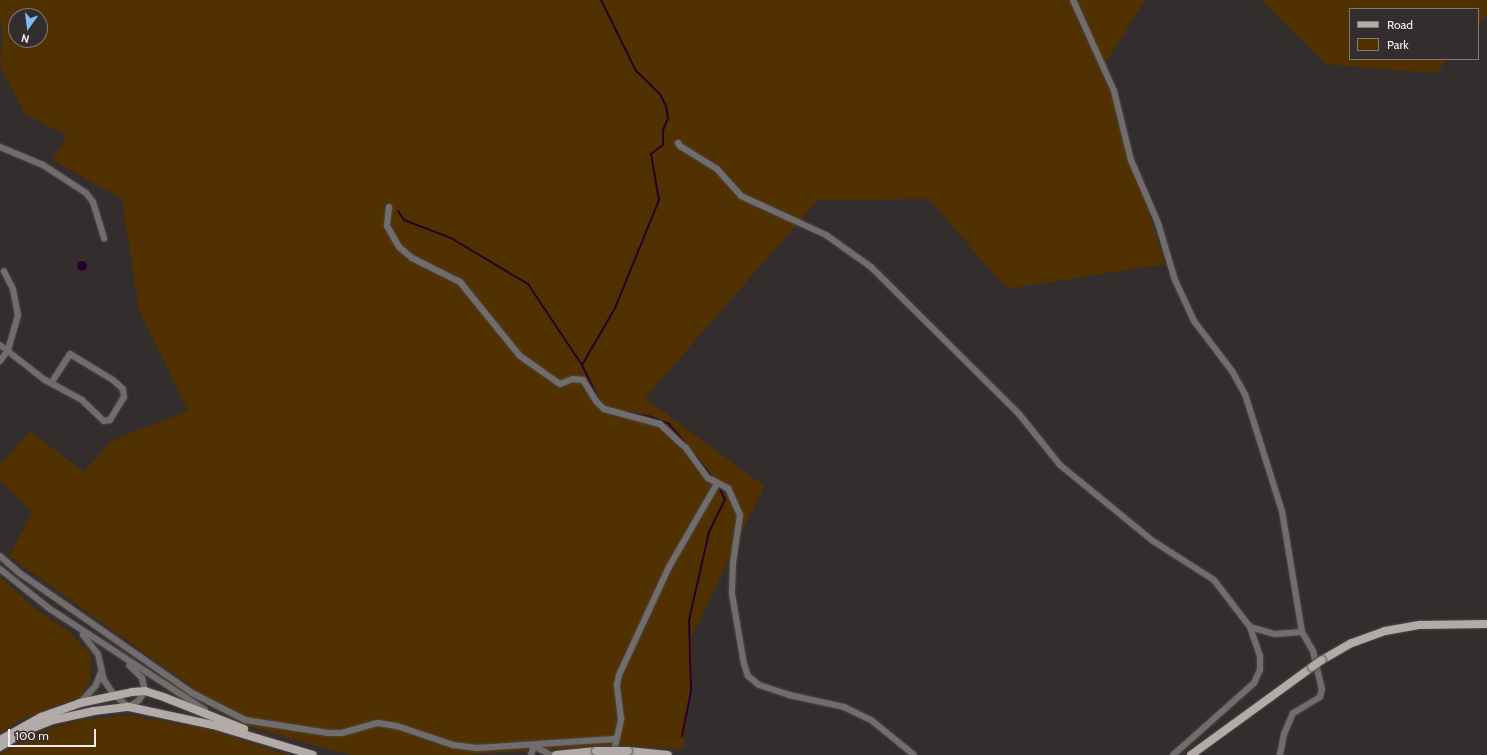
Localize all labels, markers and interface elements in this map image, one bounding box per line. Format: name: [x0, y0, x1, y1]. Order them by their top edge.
north arrow: [8, 8, 48, 48]
legend: [1349, 8, 1479, 60]
text: Road: [1387, 17, 1413, 32]
text: N: [20, 31, 31, 46]
text: Park: [1387, 37, 1409, 52]
scale bar: [10, 721, 98, 747]
text: 100 m: [15, 728, 49, 743]

